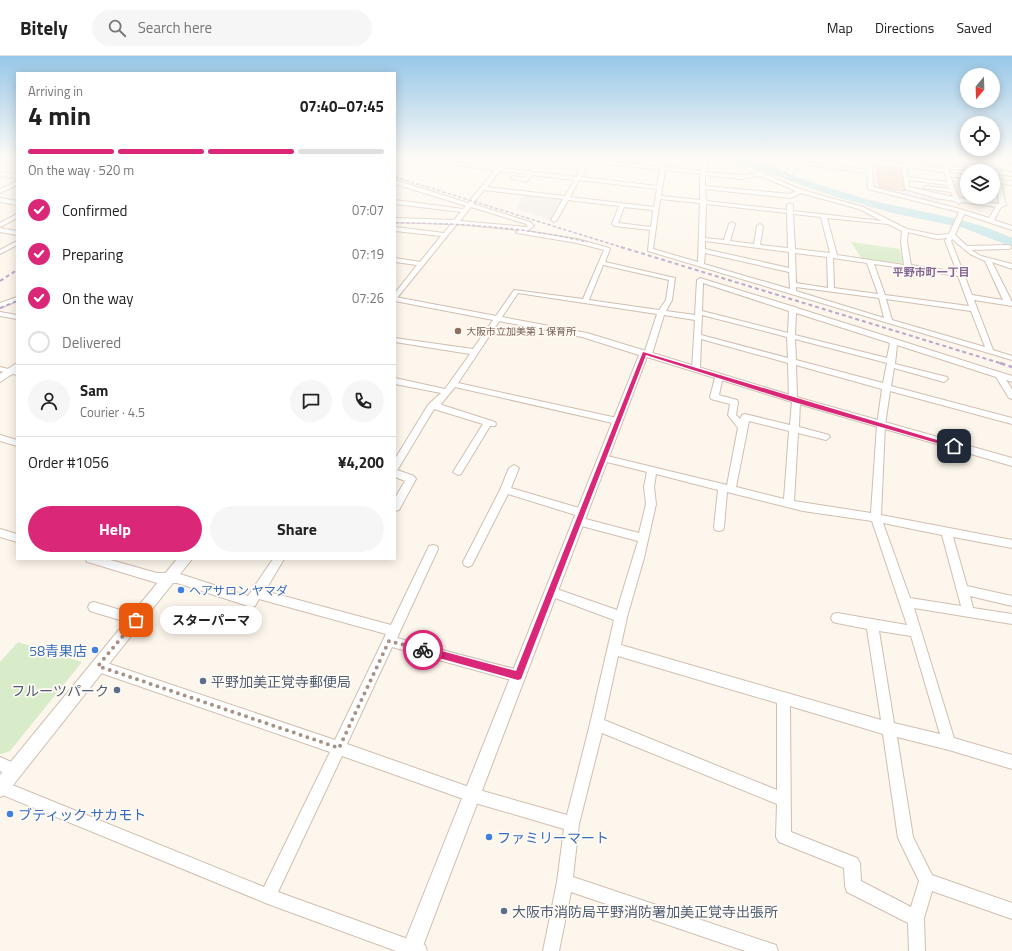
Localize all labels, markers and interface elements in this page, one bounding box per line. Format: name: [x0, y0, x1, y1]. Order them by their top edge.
search box: [92, 10, 372, 46]
text: Bitely: [20, 13, 68, 42]
text: Search here: [138, 16, 212, 39]
icon: search: [106, 17, 128, 39]
text: Map: [827, 17, 853, 38]
text: Directions: [875, 17, 934, 38]
text: Saved: [956, 17, 992, 38]
north arrow: [960, 68, 1000, 108]
map controls: [960, 68, 1000, 204]
text: Arriving in: [28, 81, 83, 101]
text: 07:40–07:45: [300, 95, 384, 118]
text: 4 min: [28, 96, 91, 135]
button: locate: [960, 116, 1000, 156]
text: On the way · 520 m: [28, 160, 134, 180]
button: layers: [960, 164, 1000, 204]
icon: check: [28, 199, 50, 221]
text: Confirmed: [62, 199, 127, 222]
text: 07:07: [352, 200, 384, 220]
icon: check: [28, 243, 50, 265]
text: Preparing: [62, 243, 123, 266]
text: 07:19: [352, 244, 384, 264]
district label: 平野市町一丁目: [893, 264, 970, 280]
icon: check: [28, 287, 50, 309]
text: On the way: [62, 287, 134, 310]
text: 07:26: [352, 288, 384, 308]
place label: 大阪市立加美第１保育所: [466, 324, 576, 339]
marker: 大阪市立加美第１保育所: [453, 326, 463, 336]
text: Delivered: [62, 331, 121, 354]
text: Sam: [80, 379, 108, 402]
button: person: [28, 380, 70, 422]
button: chat: [290, 380, 332, 422]
button: phone: [342, 380, 384, 422]
text: Courier · 4.5: [80, 402, 145, 422]
pin: [937, 429, 971, 463]
icon: home: [943, 435, 965, 457]
text: Order #1056: [28, 451, 109, 474]
text: ¥4,200: [338, 451, 384, 474]
button: Help: [28, 506, 202, 552]
button: Share: [210, 506, 384, 552]
place label: ヘアサロン ヤマダ: [189, 581, 288, 600]
marker: ヘアサロン ヤマダ: [176, 585, 186, 595]
pin: [119, 603, 153, 637]
callout: スターパーマ: [160, 606, 262, 634]
icon: bag: [125, 609, 147, 631]
text: スターパーマ: [172, 610, 250, 630]
courier: [403, 630, 443, 670]
icon: bike: [412, 639, 434, 661]
place label: 58青果店: [29, 640, 87, 661]
marker: 58青果店: [90, 645, 100, 655]
place label: 平野加美正覚寺郵便局: [211, 671, 351, 692]
marker: 平野加美正覚寺郵便局: [198, 676, 208, 686]
place label: フルーツパーク: [11, 680, 109, 701]
marker: フルーツパーク: [112, 685, 122, 695]
place label: ブティック サカモト: [18, 804, 146, 825]
marker: ブティック サカモト: [5, 809, 15, 819]
place label: ファミリーマート: [497, 827, 609, 848]
marker: ファミリーマート: [484, 832, 494, 842]
place label: 大阪市消防局平野消防署加美正覚寺出張所: [512, 901, 778, 922]
marker: 大阪市消防局平野消防署加美正覚寺出張所: [499, 906, 509, 916]

